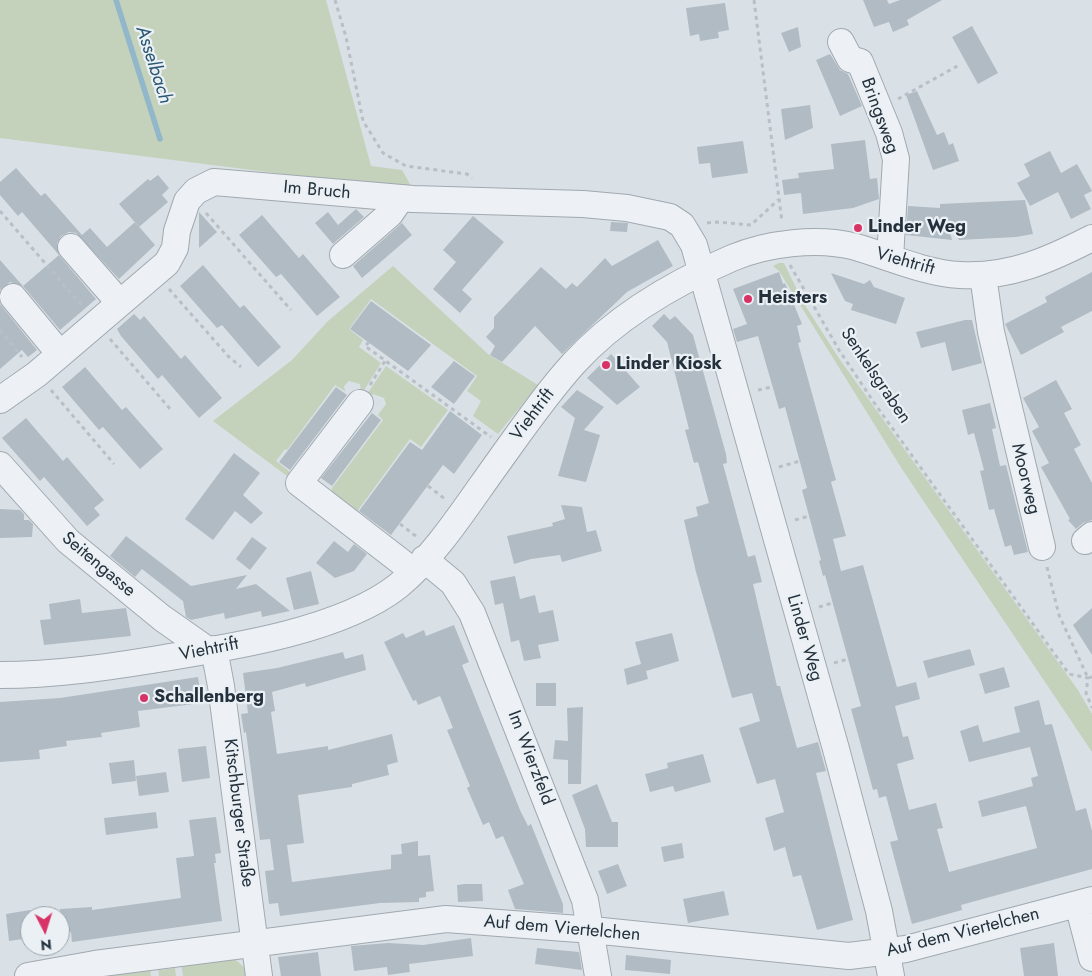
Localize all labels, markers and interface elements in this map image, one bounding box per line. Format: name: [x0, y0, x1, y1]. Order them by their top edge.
water label: Asselbach: [130, 23, 176, 107]
street label: Bringsweg: [855, 75, 903, 157]
street label: Im Bruch: [282, 177, 352, 205]
place label: Linder Weg: [868, 217, 966, 239]
marker: Linder Weg: [852, 222, 864, 234]
street label: Viehtrift: [873, 243, 937, 281]
place label: Heisters: [758, 288, 827, 310]
marker: Heisters: [742, 293, 754, 305]
street label: Senkelsgraben: [835, 324, 915, 428]
place label: Linder Kiosk: [616, 354, 722, 376]
marker: Linder Kiosk: [600, 359, 612, 371]
street label: Viehtrift: [506, 385, 560, 445]
street label: Moorweg: [1006, 441, 1044, 517]
street label: Seitengasse: [57, 528, 139, 602]
street label: Linder Weg: [781, 592, 827, 684]
street label: Viehtrift: [178, 634, 240, 666]
place label: Schallenberg: [154, 687, 264, 709]
marker: Schallenberg: [138, 692, 150, 704]
street label: Im Wierzfeld: [502, 708, 558, 808]
street label: Kitschburger Straße: [218, 737, 258, 889]
street label: Auf dem Viertelchen: [884, 904, 1042, 962]
north arrow: [20, 906, 70, 956]
street label: Auf dem Viertelchen: [483, 911, 641, 947]
text: N: [40, 935, 53, 955]

